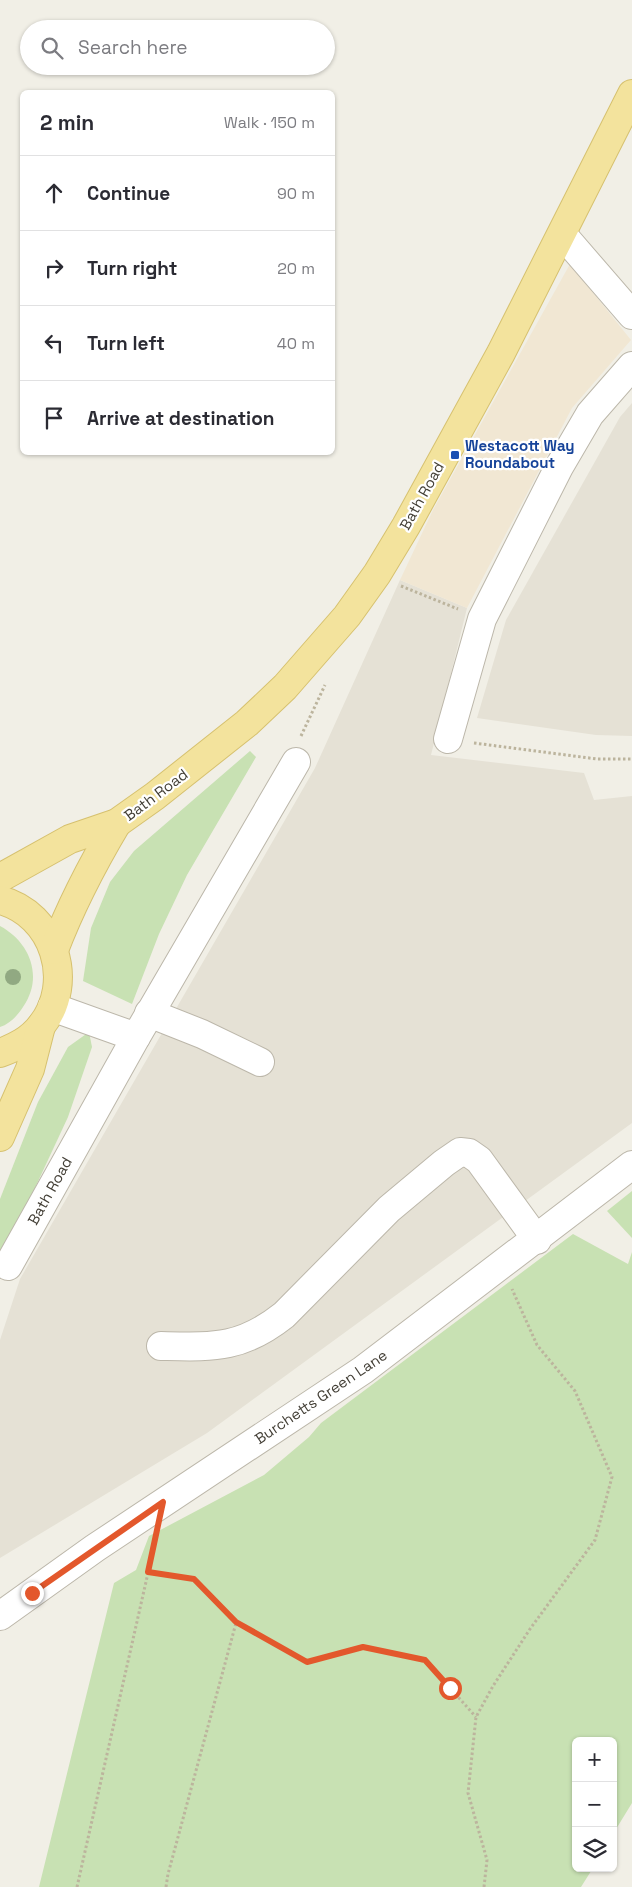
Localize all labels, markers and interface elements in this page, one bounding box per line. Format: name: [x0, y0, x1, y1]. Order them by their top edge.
search box: [20, 20, 335, 75]
icon: search: [38, 34, 66, 62]
text: Search here: [78, 35, 188, 60]
text: 2 min: [40, 109, 94, 136]
text: Walk · 150 m: [224, 112, 315, 133]
icon: ahead: [40, 179, 68, 207]
text: Continue: [87, 181, 170, 206]
text: 90 m: [277, 183, 315, 204]
icon: right: [40, 254, 68, 282]
text: Turn right: [87, 256, 177, 281]
text: 20 m: [277, 258, 315, 279]
icon: left: [40, 329, 68, 357]
text: Turn left: [87, 331, 165, 356]
text: 40 m: [277, 333, 315, 354]
icon: arrive: [40, 404, 68, 432]
text: Arrive at destination: [87, 406, 275, 431]
place label: Westacott Way Roundabout: [465, 436, 575, 472]
marker: Westacott Way Roundabout: [449, 449, 461, 461]
street label: Bath Road: [395, 458, 448, 533]
street label: Bath Road: [120, 764, 191, 825]
street label: Bath Road: [23, 1153, 76, 1228]
street label: Burchetts Green Lane: [251, 1345, 391, 1448]
route end: [21, 1582, 44, 1605]
route start: [439, 1677, 462, 1700]
map controls: [572, 1737, 617, 1872]
button: +: [572, 1737, 617, 1782]
button: −: [572, 1782, 617, 1827]
button: layers: [572, 1827, 617, 1872]

